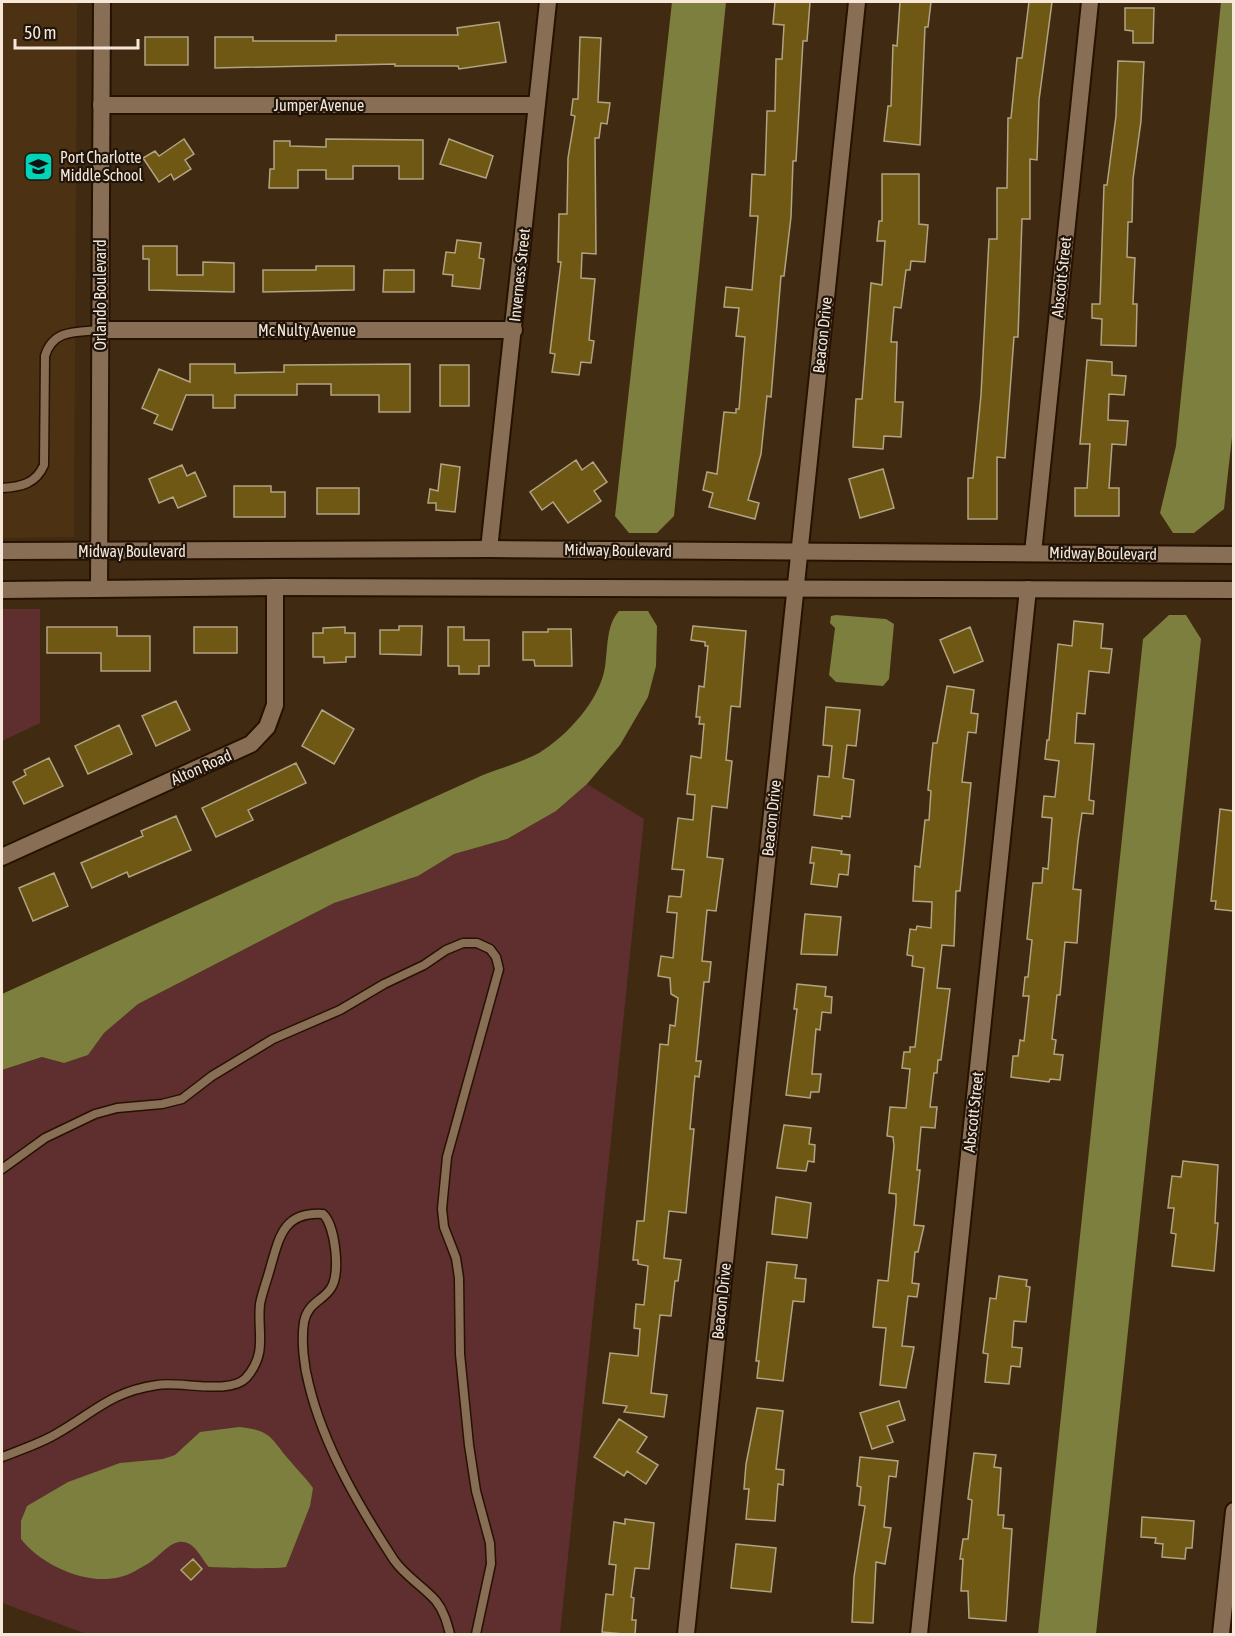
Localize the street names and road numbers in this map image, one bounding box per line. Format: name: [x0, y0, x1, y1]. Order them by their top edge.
street label: Jumper Avenue: [274, 96, 364, 115]
street label: Inverness Street: [505, 227, 533, 323]
street label: Abscott Street: [1048, 235, 1074, 318]
street label: Orlando Boulevard: [91, 240, 109, 351]
street label: Beacon Drive: [809, 296, 835, 374]
street label: Mc Nulty Avenue: [258, 321, 356, 340]
street label: Midway Boulevard: [564, 540, 672, 561]
street label: Midway Boulevard: [78, 542, 186, 561]
street label: Midway Boulevard: [1049, 543, 1157, 564]
street label: Alton Road: [168, 746, 234, 788]
street label: Beacon Drive: [758, 779, 784, 857]
street label: Abscott Street: [960, 1070, 986, 1153]
street label: Beacon Drive: [708, 1262, 734, 1340]

